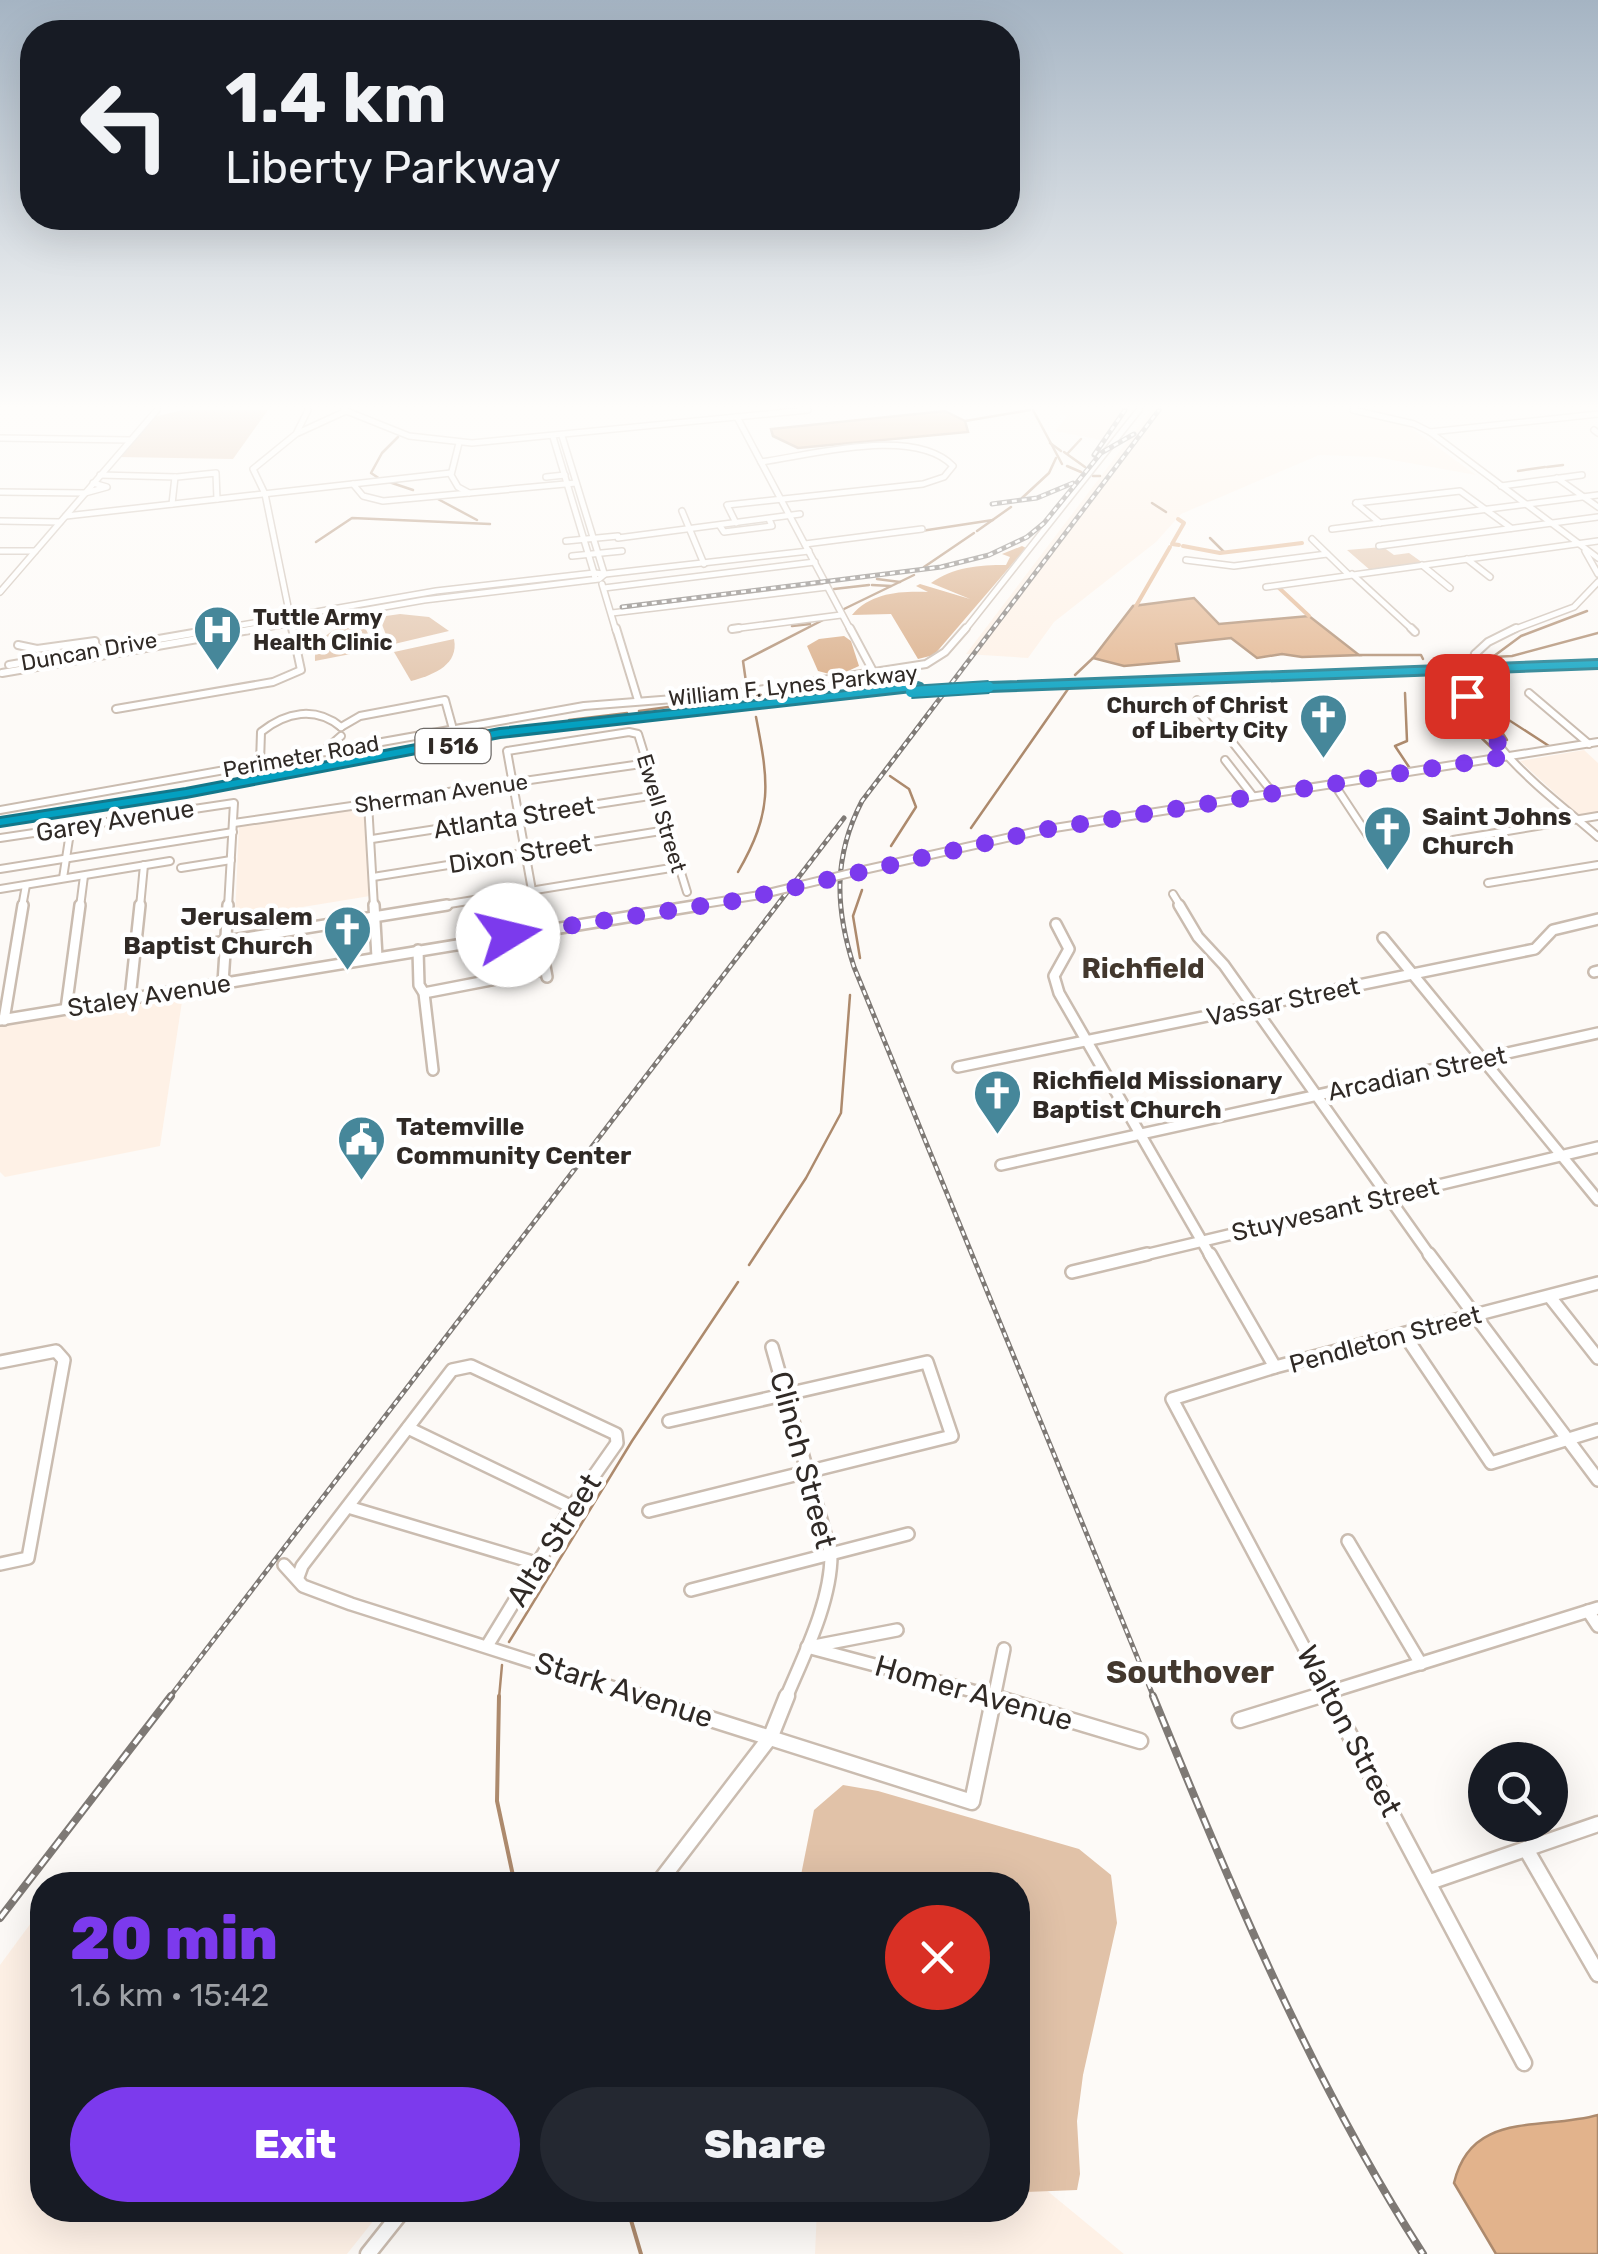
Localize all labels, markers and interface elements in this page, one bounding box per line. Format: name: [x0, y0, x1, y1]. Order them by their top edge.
text: 1.4 km: [225, 57, 447, 140]
icon: left: [60, 60, 190, 190]
text: Liberty Parkway: [225, 141, 561, 194]
hospital icon: Tuttle Army Health Clinic: [192, 604, 244, 672]
place label: Tuttle Army Health Clinic: [253, 604, 392, 656]
street label: Duncan Drive: [19, 626, 159, 677]
pin: [1425, 654, 1510, 739]
street label: William F. Lynes Parkway: [667, 659, 919, 712]
icon: arrive: [1440, 669, 1495, 724]
place label: Church of Christ of Liberty City: [1107, 692, 1288, 744]
church icon: Church of Christ of Liberty City: [1297, 692, 1349, 760]
street label: Perimeter Road: [221, 729, 381, 784]
road number: I 516: [416, 729, 490, 763]
street label: Ewell Street: [631, 751, 692, 876]
street label: Sherman Avenue: [353, 768, 529, 819]
street label: Atlanta Street: [431, 790, 597, 845]
street label: Garey Avenue: [34, 794, 196, 847]
place label: Saint Johns Church: [1422, 802, 1572, 860]
church icon: Saint Johns Church: [1361, 804, 1413, 872]
street label: Dixon Street: [447, 828, 594, 879]
position arrow: [456, 883, 560, 987]
place label: Jerusalem Baptist Church: [123, 902, 313, 960]
church icon: Jerusalem Baptist Church: [322, 904, 374, 972]
district label: Richfield: [1081, 952, 1205, 985]
street label: Staley Avenue: [65, 968, 233, 1023]
street label: Vassar Street: [1204, 971, 1362, 1032]
street label: Arcadian Street: [1325, 1040, 1509, 1107]
place label: Richfield Missionary Baptist Church: [1032, 1066, 1282, 1124]
church icon: Richfield Missionary Baptist Church: [971, 1068, 1023, 1136]
place label: Tatemville Community Center: [396, 1112, 632, 1170]
public building icon: Tatemville Community Center: [335, 1114, 387, 1182]
street label: Stuyvesant Street: [1229, 1172, 1442, 1247]
street label: Pendleton Street: [1286, 1300, 1485, 1379]
street label: Clinch Street: [762, 1368, 844, 1553]
street label: Alta Street: [499, 1467, 609, 1613]
street label: Walton Street: [1289, 1639, 1409, 1823]
street label: Stark Avenue: [530, 1644, 718, 1736]
street label: Homer Avenue: [871, 1648, 1077, 1738]
district label: Southover: [1106, 1653, 1274, 1691]
map controls: [1468, 1742, 1568, 1842]
button: search: [1468, 1742, 1568, 1842]
text: 20 min: [70, 1903, 278, 1974]
button: close: [885, 1905, 990, 2010]
text: 1.6 km · 15:42: [70, 1976, 269, 2014]
button: Exit: [70, 2087, 520, 2202]
button: Share: [540, 2087, 990, 2202]

